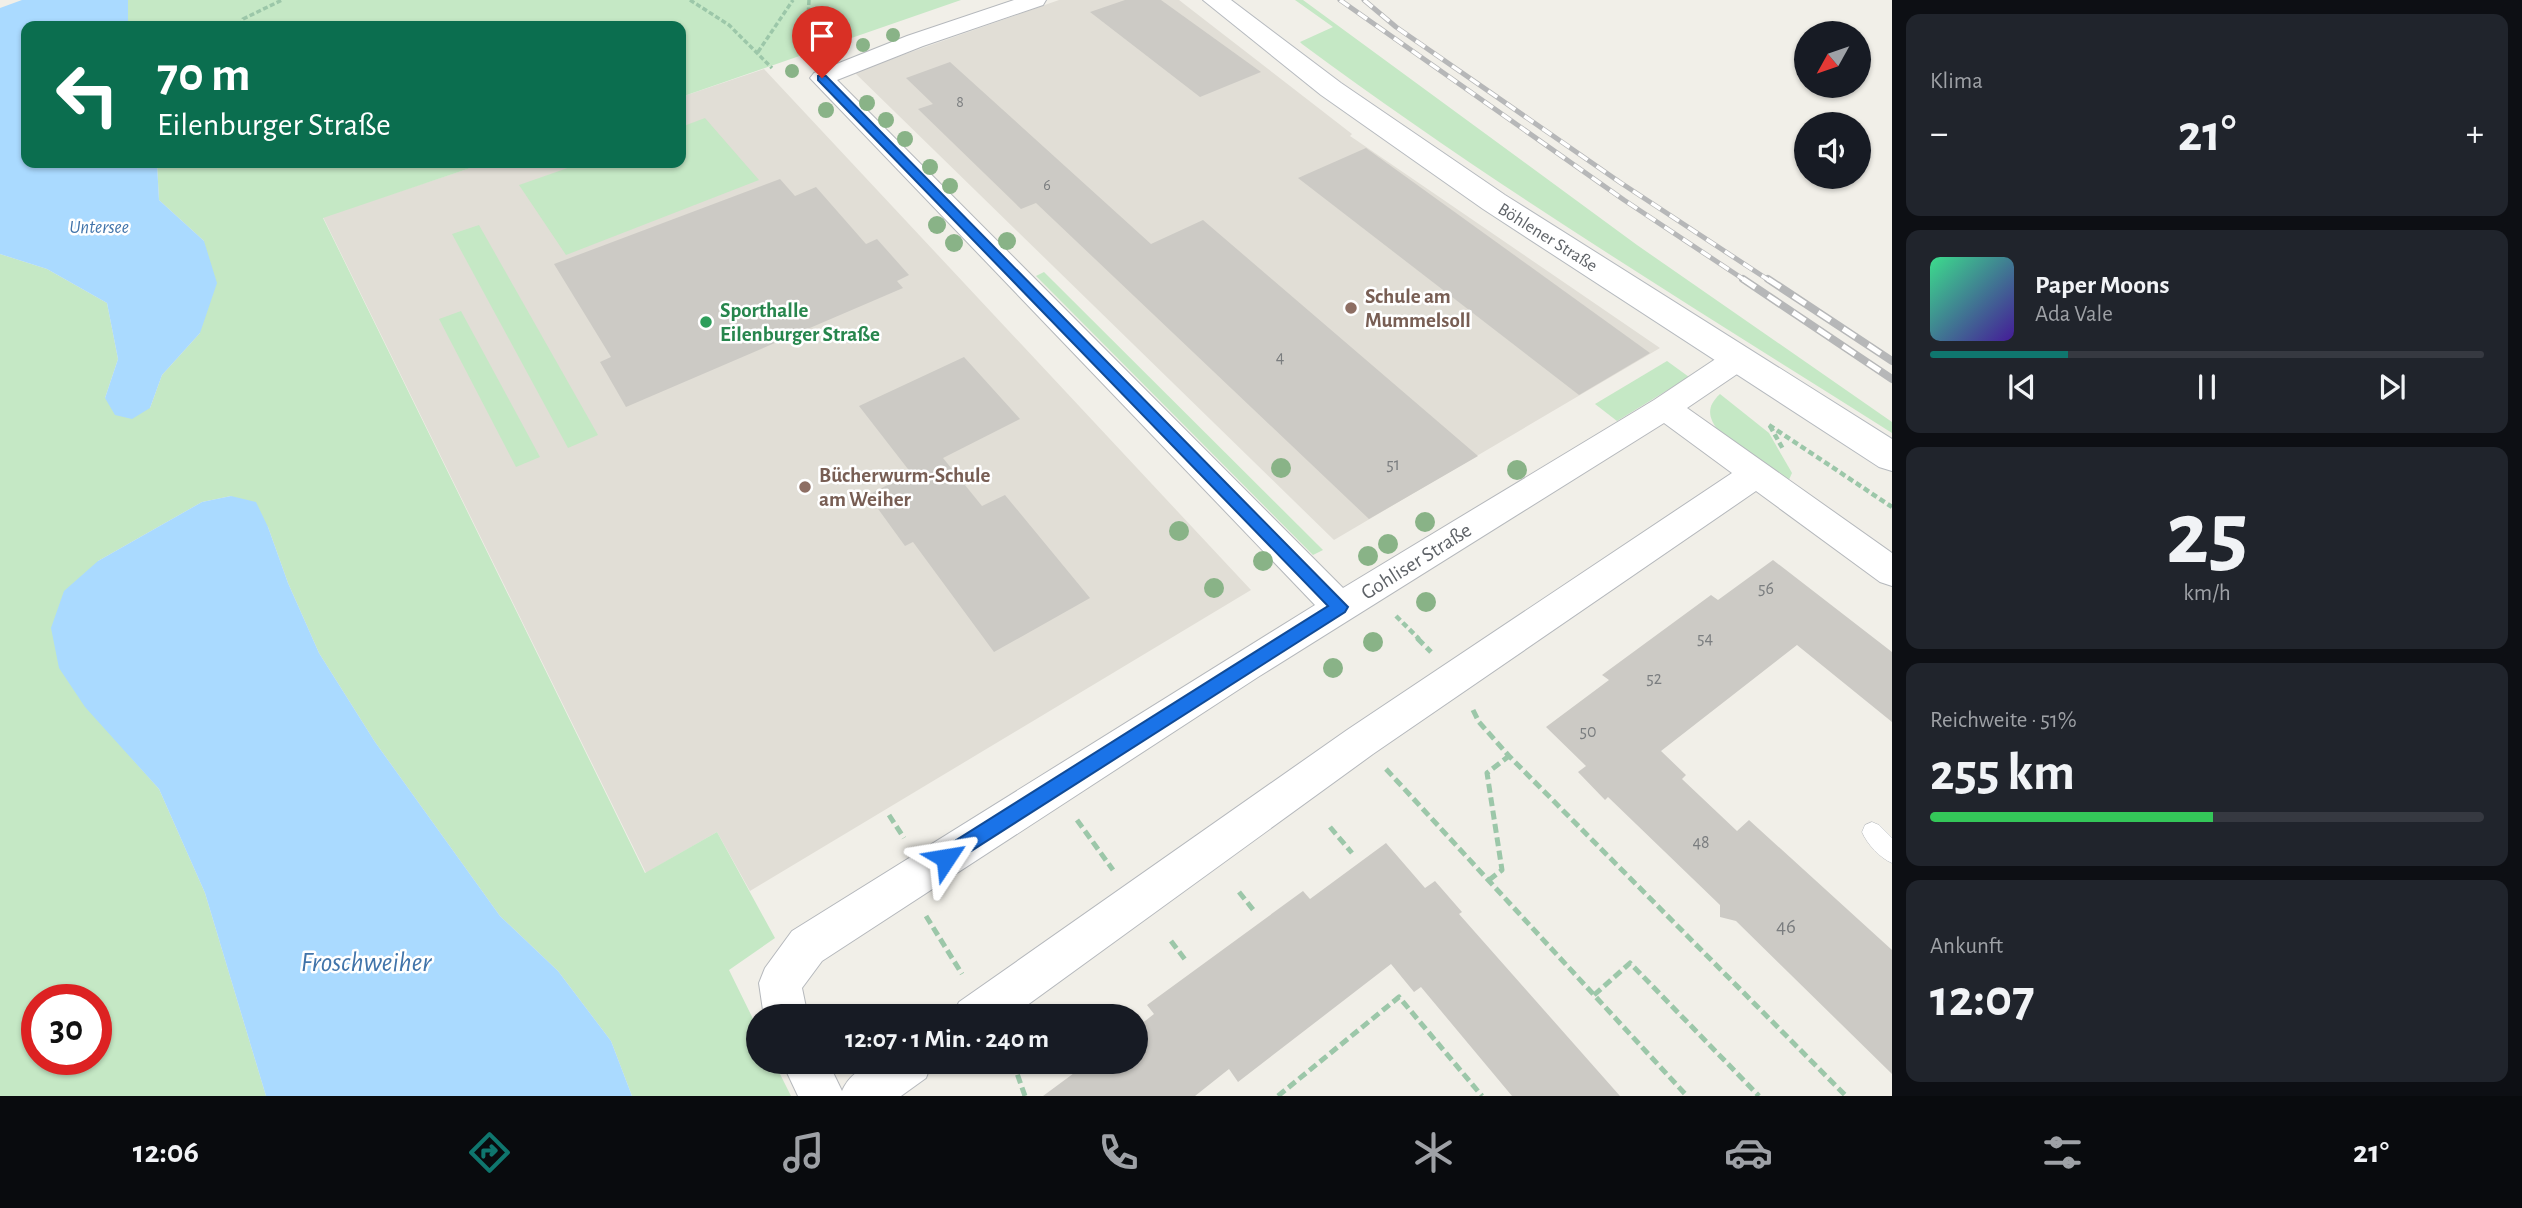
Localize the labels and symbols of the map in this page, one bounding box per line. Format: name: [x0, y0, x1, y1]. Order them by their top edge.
pin: [792, 6, 852, 78]
north arrow: [1794, 21, 1871, 98]
house number: 8: [956, 94, 964, 110]
house number: 6: [1043, 177, 1051, 193]
street label: Böhlener Straße: [1495, 200, 1600, 275]
water label: Untersee: [69, 218, 129, 237]
place label: Schule am Mummelsoll: [1365, 286, 1471, 331]
place label: Sporthalle Eilenburger Straße: [720, 300, 880, 345]
marker: Schule am Mummelsoll: [1343, 300, 1359, 316]
marker: Sporthalle Eilenburger Straße: [698, 314, 714, 330]
house number: 4: [1276, 349, 1285, 367]
house number: 51: [1386, 456, 1400, 474]
place label: Bücherwurm-Schule am Weiher: [819, 465, 991, 510]
marker: Bücherwurm-Schule am Weiher: [797, 479, 813, 495]
street label: Gohliser Straße: [1357, 519, 1475, 604]
house number: 56: [1758, 580, 1774, 598]
house number: 54: [1697, 630, 1713, 648]
house number: 52: [1646, 670, 1662, 688]
house number: 50: [1579, 723, 1597, 741]
position arrow: [909, 821, 983, 895]
house number: 48: [1692, 834, 1710, 852]
house number: 46: [1776, 916, 1796, 937]
water label: Froschweiher: [301, 949, 432, 977]
speed limit sign: 30: [21, 984, 112, 1075]

